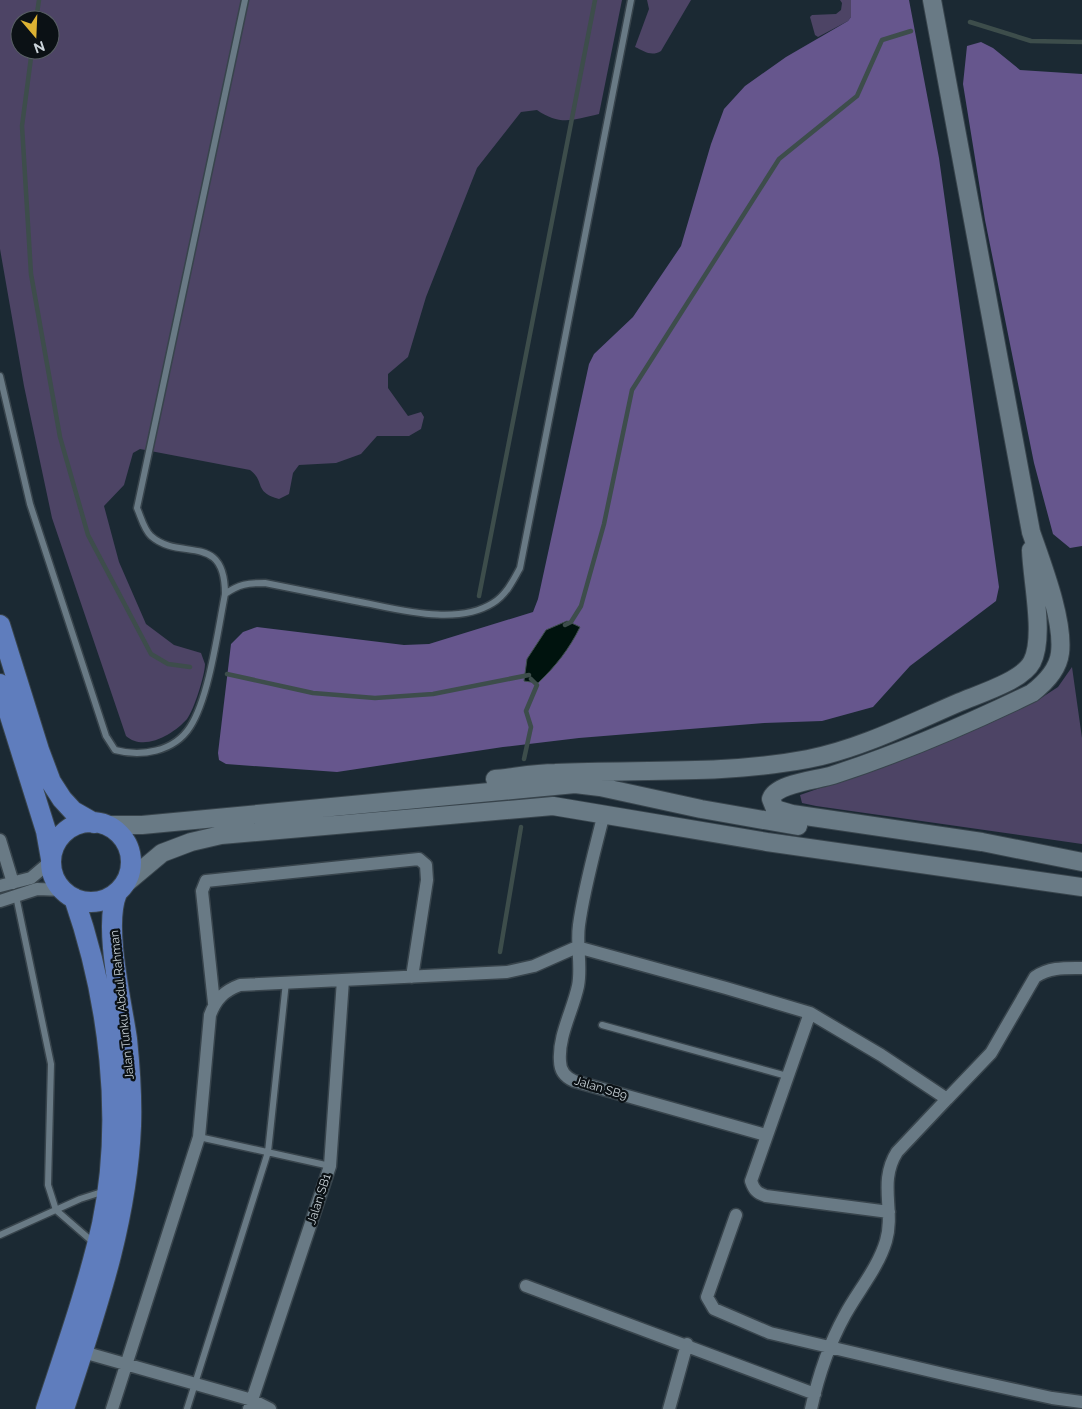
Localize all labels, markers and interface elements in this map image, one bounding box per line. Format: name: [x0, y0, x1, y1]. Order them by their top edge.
north arrow: [10, 10, 60, 60]
text: N: [32, 38, 47, 57]
street label: Jalan Tunku Abdul Rahman: [107, 930, 137, 1080]
street label: Jalan SB9: [573, 1073, 629, 1103]
street label: Jalan SB1: [304, 1172, 334, 1226]

